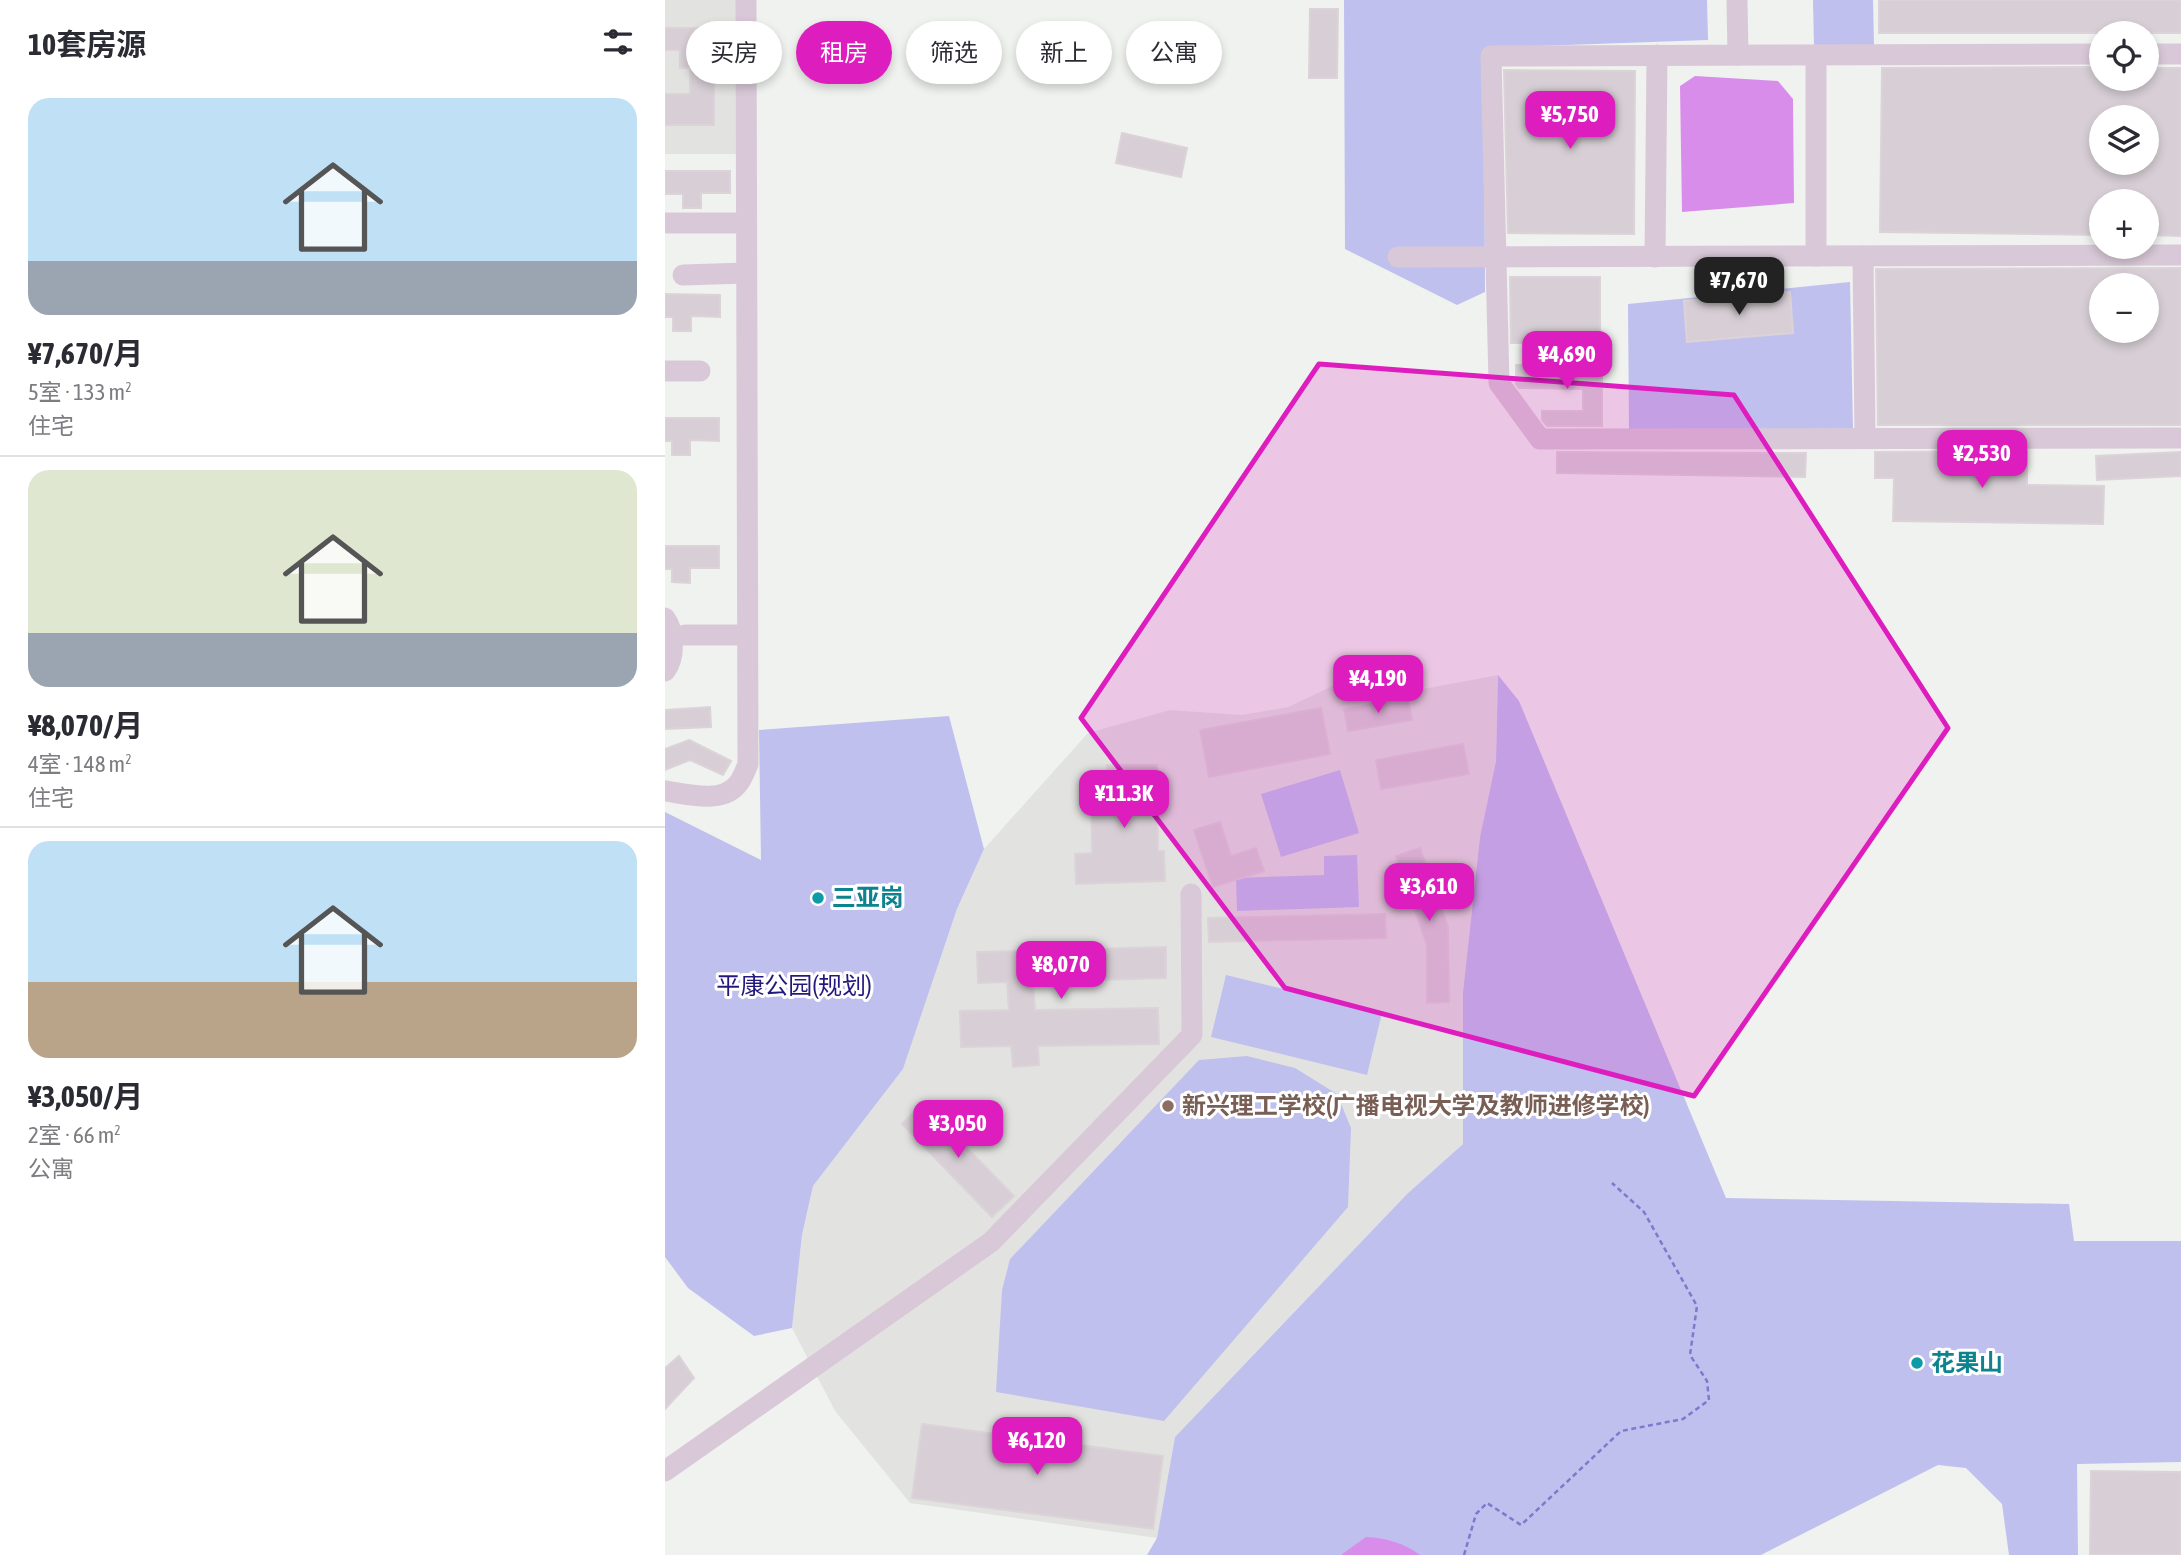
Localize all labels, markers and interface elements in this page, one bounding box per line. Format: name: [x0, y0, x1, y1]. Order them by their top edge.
chip: 买房: [686, 21, 782, 84]
chip: 租房: [796, 21, 892, 84]
chip: 筛选: [906, 21, 1002, 84]
chip: 新上: [1016, 21, 1112, 84]
chip: 公寓: [1126, 21, 1222, 84]
map controls: [2089, 21, 2159, 343]
button: locate: [2089, 21, 2159, 91]
icon: filters: [599, 23, 637, 61]
text: 10套房源: [28, 27, 146, 61]
pin: ¥5,750: [1513, 92, 1627, 151]
text: ¥5,750: [1541, 101, 1599, 127]
button: layers: [2089, 105, 2159, 175]
icon: home: [270, 144, 396, 270]
button: +: [2089, 189, 2159, 259]
pin: ¥7,670: [1682, 258, 1796, 317]
text: ¥7,670: [1710, 267, 1768, 293]
button: −: [2089, 273, 2159, 343]
pin: ¥4,690: [1510, 332, 1624, 391]
text: ¥7,670/月: [28, 336, 143, 370]
text: ¥4,690: [1538, 341, 1596, 367]
text: 5室 · 133 m²: [28, 379, 132, 405]
text: 住宅: [28, 413, 74, 439]
pin: ¥2,530: [1925, 430, 2039, 490]
text: ¥2,530: [1953, 440, 2011, 466]
icon: home: [270, 516, 396, 642]
pin: ¥4,190: [1321, 656, 1435, 715]
text: ¥4,190: [1349, 665, 1407, 691]
text: ¥8,070/月: [28, 708, 143, 742]
text: 4室 · 148 m²: [28, 751, 132, 777]
pin: ¥11.3K: [1067, 770, 1181, 830]
text: ¥11.3K: [1095, 780, 1153, 806]
text: 住宅: [28, 785, 74, 811]
pin: ¥3,610: [1372, 864, 1486, 923]
text: ¥3,610: [1400, 873, 1458, 899]
place label: 三亚岗: [832, 884, 904, 911]
icon: home: [270, 887, 396, 1013]
marker: 三亚岗: [810, 890, 826, 906]
pin: ¥8,070: [1004, 942, 1118, 1001]
text: ¥8,070: [1032, 951, 1090, 977]
park label: 平康公园(规划): [716, 972, 872, 999]
text: ¥3,050/月: [28, 1079, 143, 1113]
place label: 新兴理工学校(广播电视大学及教师进修学校): [1182, 1092, 1650, 1119]
marker: 新兴理工学校(广播电视大学及教师进修学校): [1160, 1098, 1176, 1114]
pin: ¥3,050: [901, 1100, 1015, 1160]
text: ¥3,050: [929, 1110, 987, 1136]
text: 2室 · 66 m²: [28, 1122, 121, 1148]
text: 公寓: [28, 1156, 74, 1182]
place label: 花果山: [1931, 1349, 2003, 1376]
marker: 花果山: [1909, 1355, 1925, 1371]
pin: ¥6,120: [980, 1418, 1094, 1477]
text: ¥6,120: [1008, 1427, 1066, 1453]

